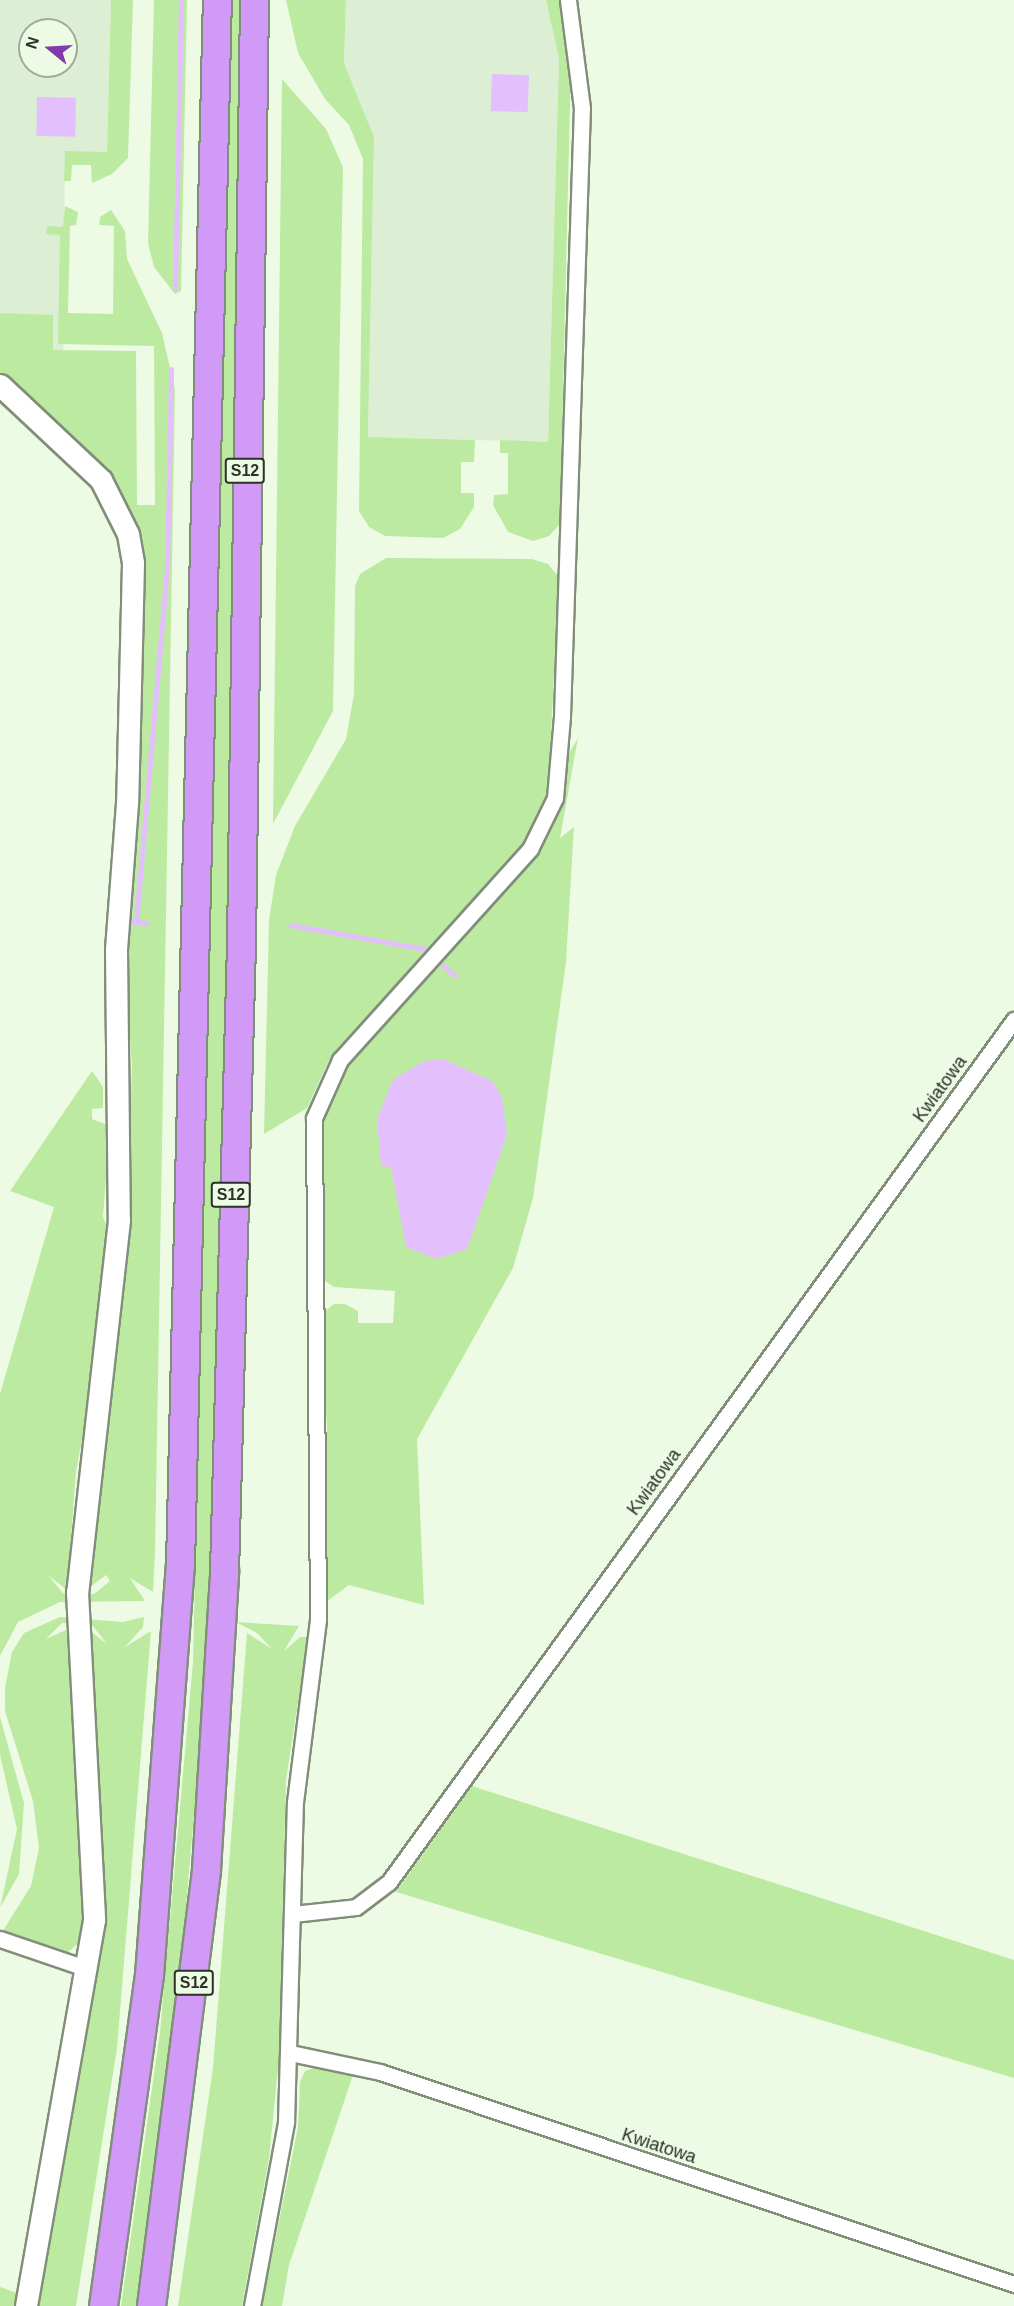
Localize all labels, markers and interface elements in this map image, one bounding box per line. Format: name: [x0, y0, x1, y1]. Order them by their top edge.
north arrow: [18, 18, 78, 78]
text: N: [22, 35, 42, 51]
road number: S12: [224, 458, 266, 484]
street label: Kwiatowa: [909, 1051, 971, 1127]
road number: S12: [210, 1182, 252, 1208]
street label: Kwiatowa: [623, 1444, 685, 1520]
road number: S12: [173, 1970, 215, 1996]
street label: Kwiatowa: [619, 2124, 699, 2168]

